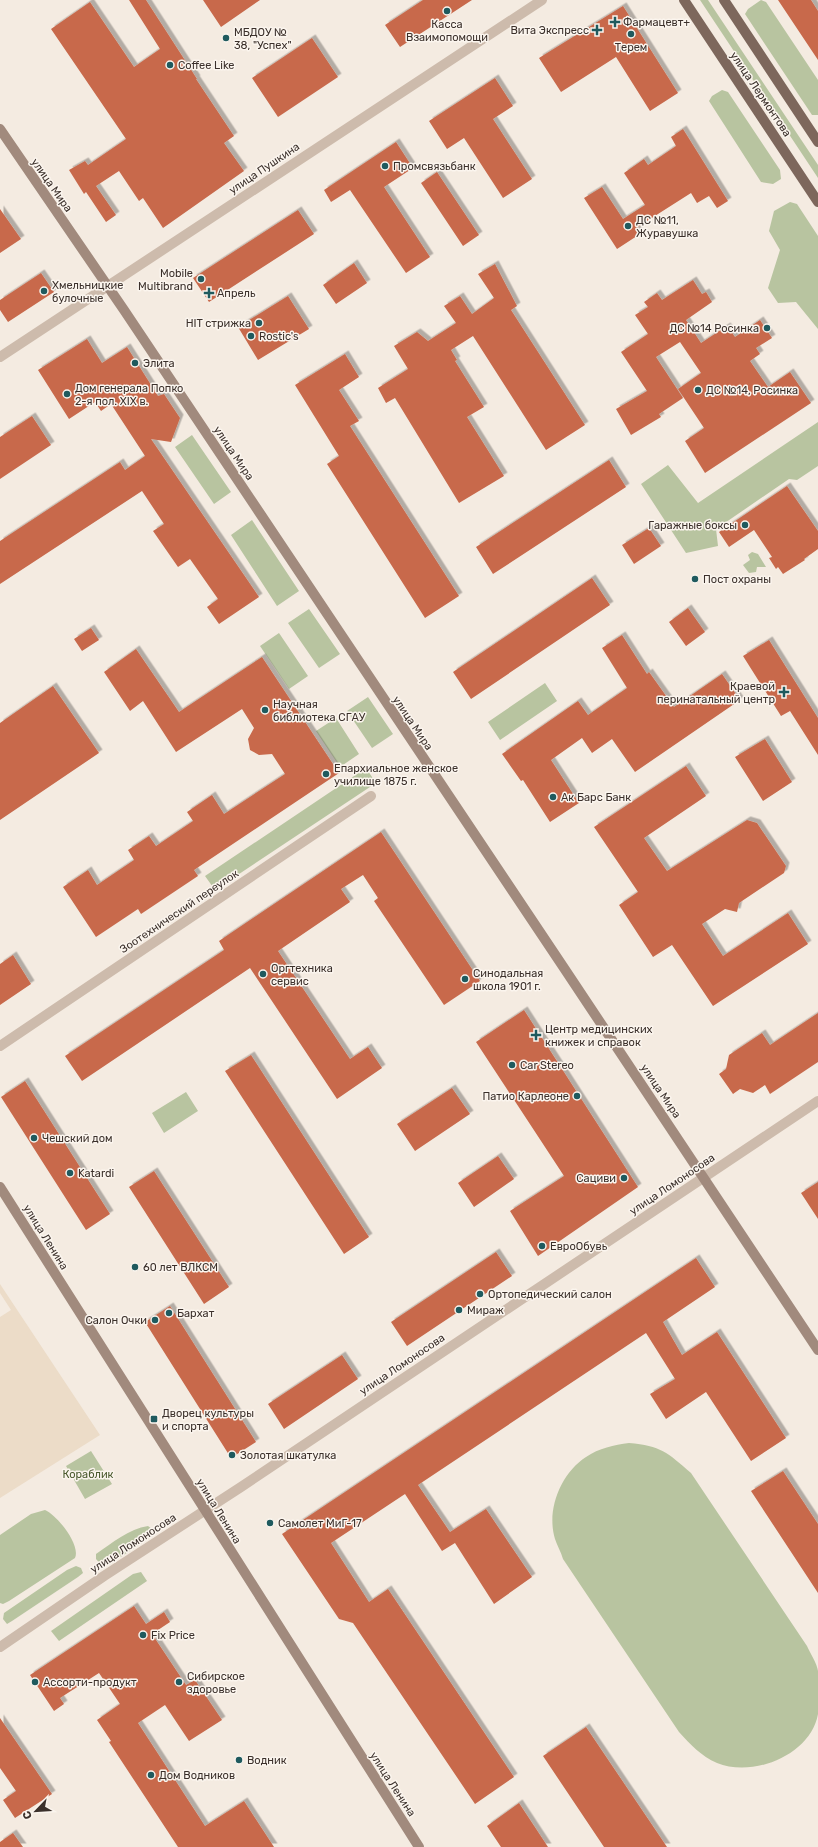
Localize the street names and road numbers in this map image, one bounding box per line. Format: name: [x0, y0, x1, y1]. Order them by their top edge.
street label: улица Лермонтова: [727, 49, 794, 139]
street label: улица Пушкина: [227, 140, 302, 197]
street label: улица Мира: [28, 156, 75, 215]
street label: улица Мира: [211, 424, 256, 483]
street label: улица Мира: [390, 694, 435, 753]
street label: Зоотехнический переулок: [117, 867, 241, 956]
street label: улица Мира: [638, 1062, 683, 1121]
street label: улица Ломоносова: [627, 1151, 717, 1218]
street label: улица Ленина: [20, 1202, 71, 1272]
street label: улица Ломоносова: [357, 1331, 447, 1398]
street label: улица Ленина: [193, 1476, 244, 1546]
street label: улица Ломоносова: [88, 1511, 179, 1576]
street label: улица Ленина: [367, 1750, 418, 1819]

